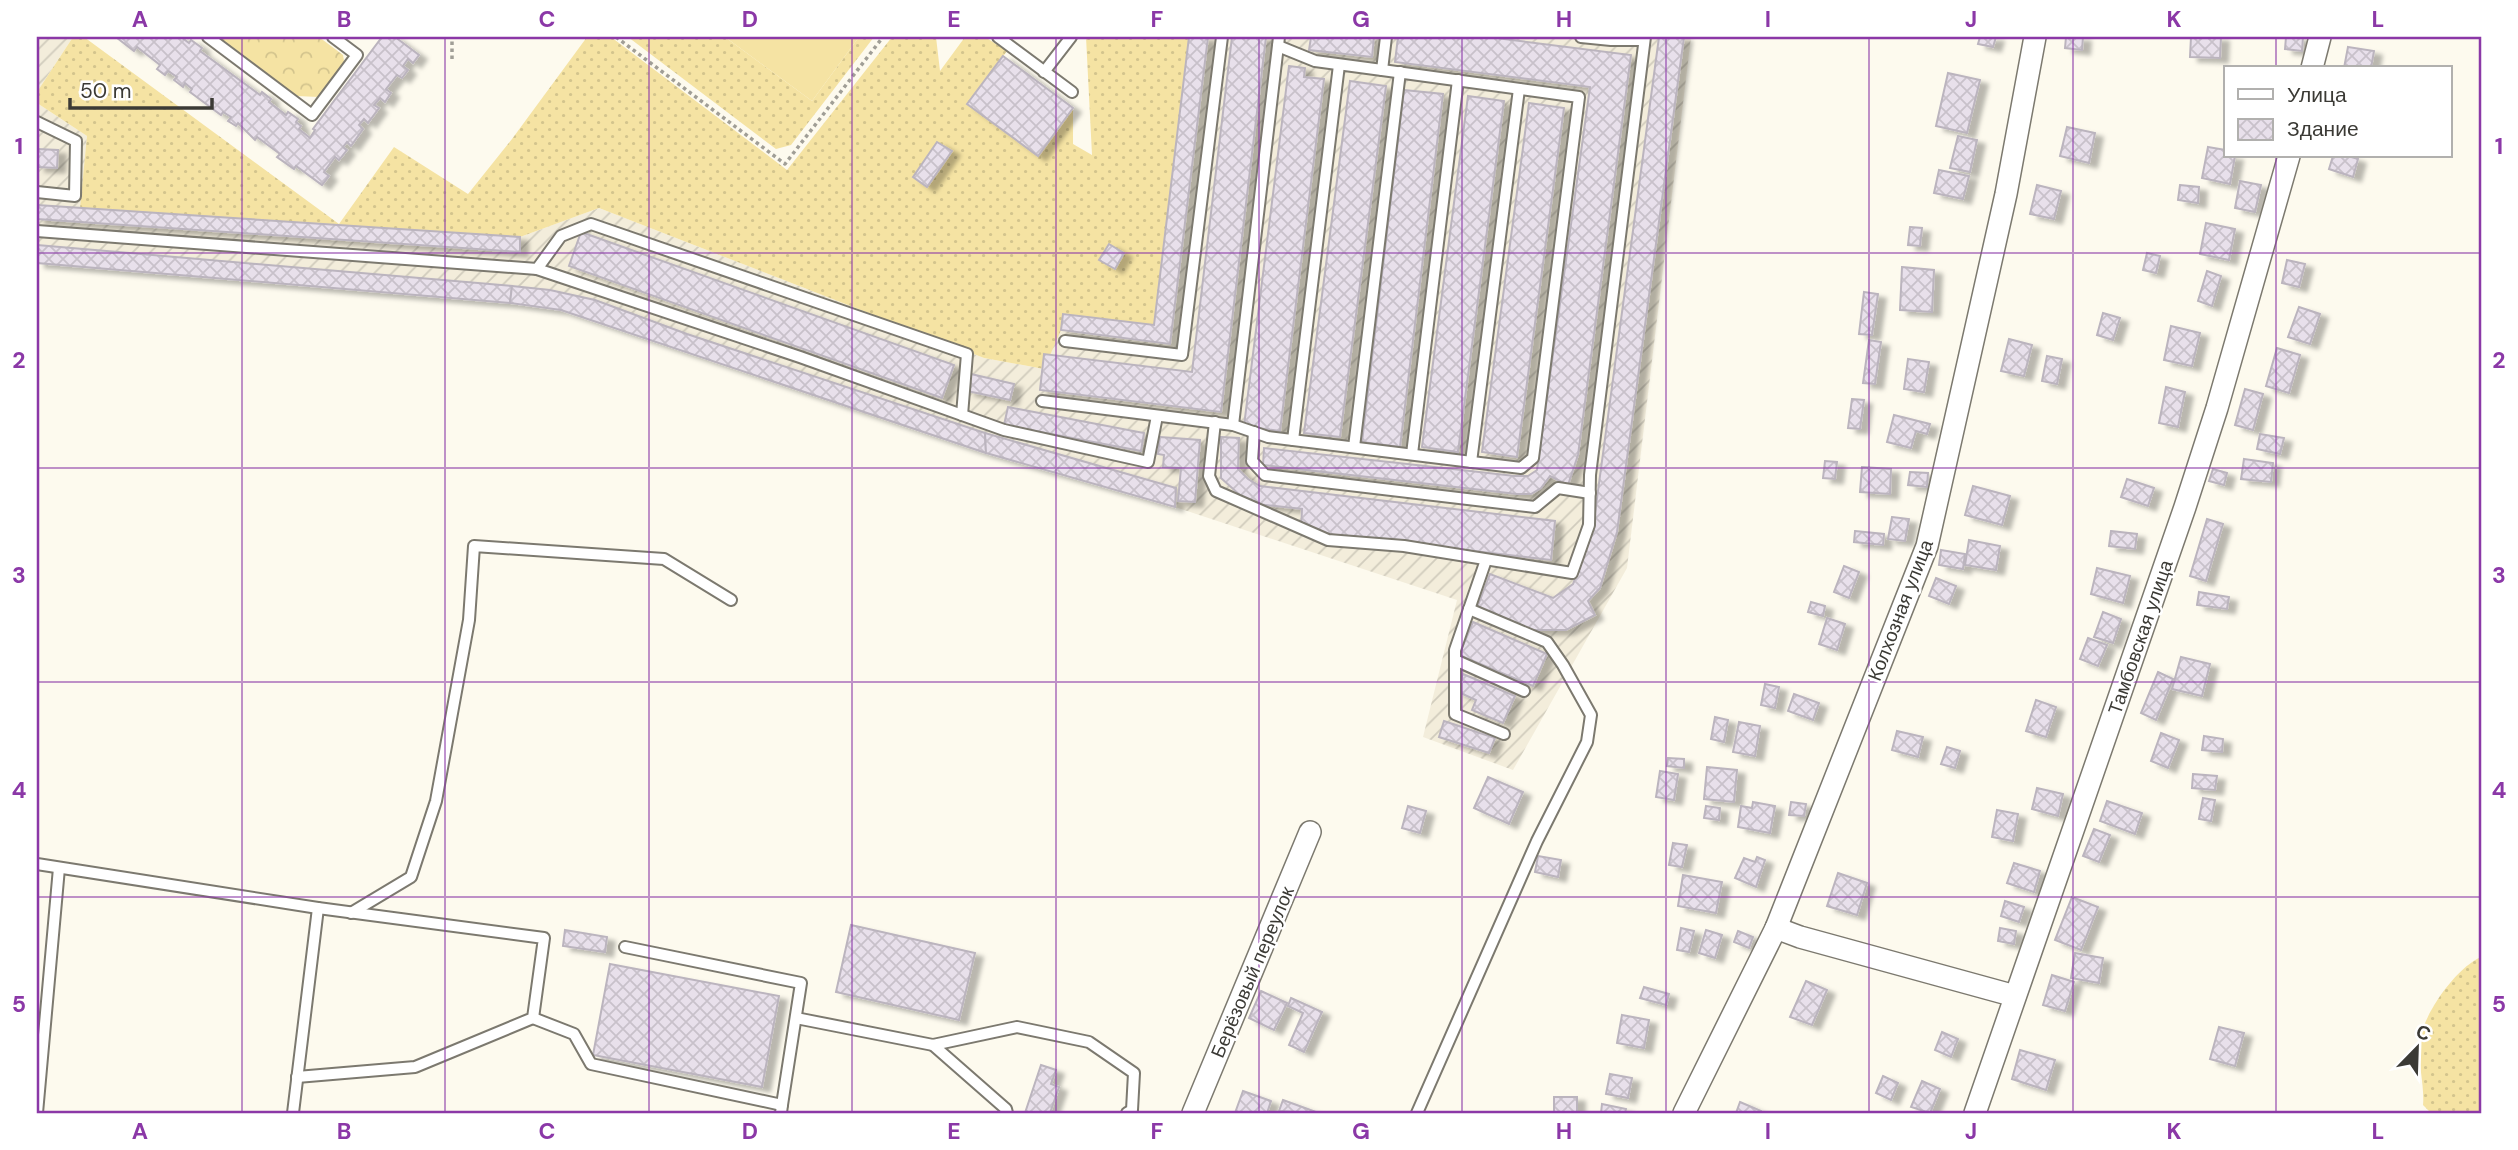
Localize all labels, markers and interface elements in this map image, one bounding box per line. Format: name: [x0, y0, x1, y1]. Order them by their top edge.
text: A: [132, 4, 148, 34]
text: B: [337, 4, 351, 34]
text: C: [539, 4, 555, 34]
text: D: [742, 4, 758, 34]
text: E: [947, 4, 961, 34]
text: F: [1151, 4, 1164, 34]
text: G: [1352, 4, 1370, 34]
text: H: [1556, 4, 1572, 34]
text: I: [1765, 4, 1771, 34]
text: J: [1965, 4, 1977, 34]
text: K: [2166, 4, 2182, 34]
text: L: [2372, 4, 2384, 34]
scale bar: [70, 66, 212, 110]
legend: [2224, 66, 2452, 158]
text: 50 m: [80, 77, 131, 105]
text: Улица: [2287, 81, 2347, 109]
text: Здание: [2287, 115, 2359, 143]
text: 1: [15, 131, 23, 161]
text: 1: [2495, 131, 2503, 161]
text: 2: [12, 345, 26, 375]
text: 2: [2492, 345, 2506, 375]
street label: Колхозная улица: [1862, 536, 1939, 684]
street label: Тамбовская улица: [2102, 556, 2179, 718]
text: 3: [12, 560, 26, 590]
text: 3: [2492, 560, 2506, 590]
text: 4: [12, 775, 27, 805]
text: 4: [2492, 775, 2507, 805]
street label: Берёзовый переулок: [1205, 882, 1300, 1062]
text: 5: [12, 989, 26, 1019]
text: 5: [2492, 989, 2506, 1019]
north arrow: [2382, 1014, 2452, 1084]
text: С: [2412, 1019, 2435, 1047]
text: A: [132, 1116, 148, 1146]
text: B: [337, 1116, 351, 1146]
text: C: [539, 1116, 555, 1146]
text: D: [742, 1116, 758, 1146]
text: E: [947, 1116, 961, 1146]
text: F: [1151, 1116, 1164, 1146]
text: G: [1352, 1116, 1370, 1146]
text: H: [1556, 1116, 1572, 1146]
text: I: [1765, 1116, 1771, 1146]
text: J: [1965, 1116, 1977, 1146]
text: K: [2166, 1116, 2182, 1146]
text: L: [2372, 1116, 2384, 1146]

